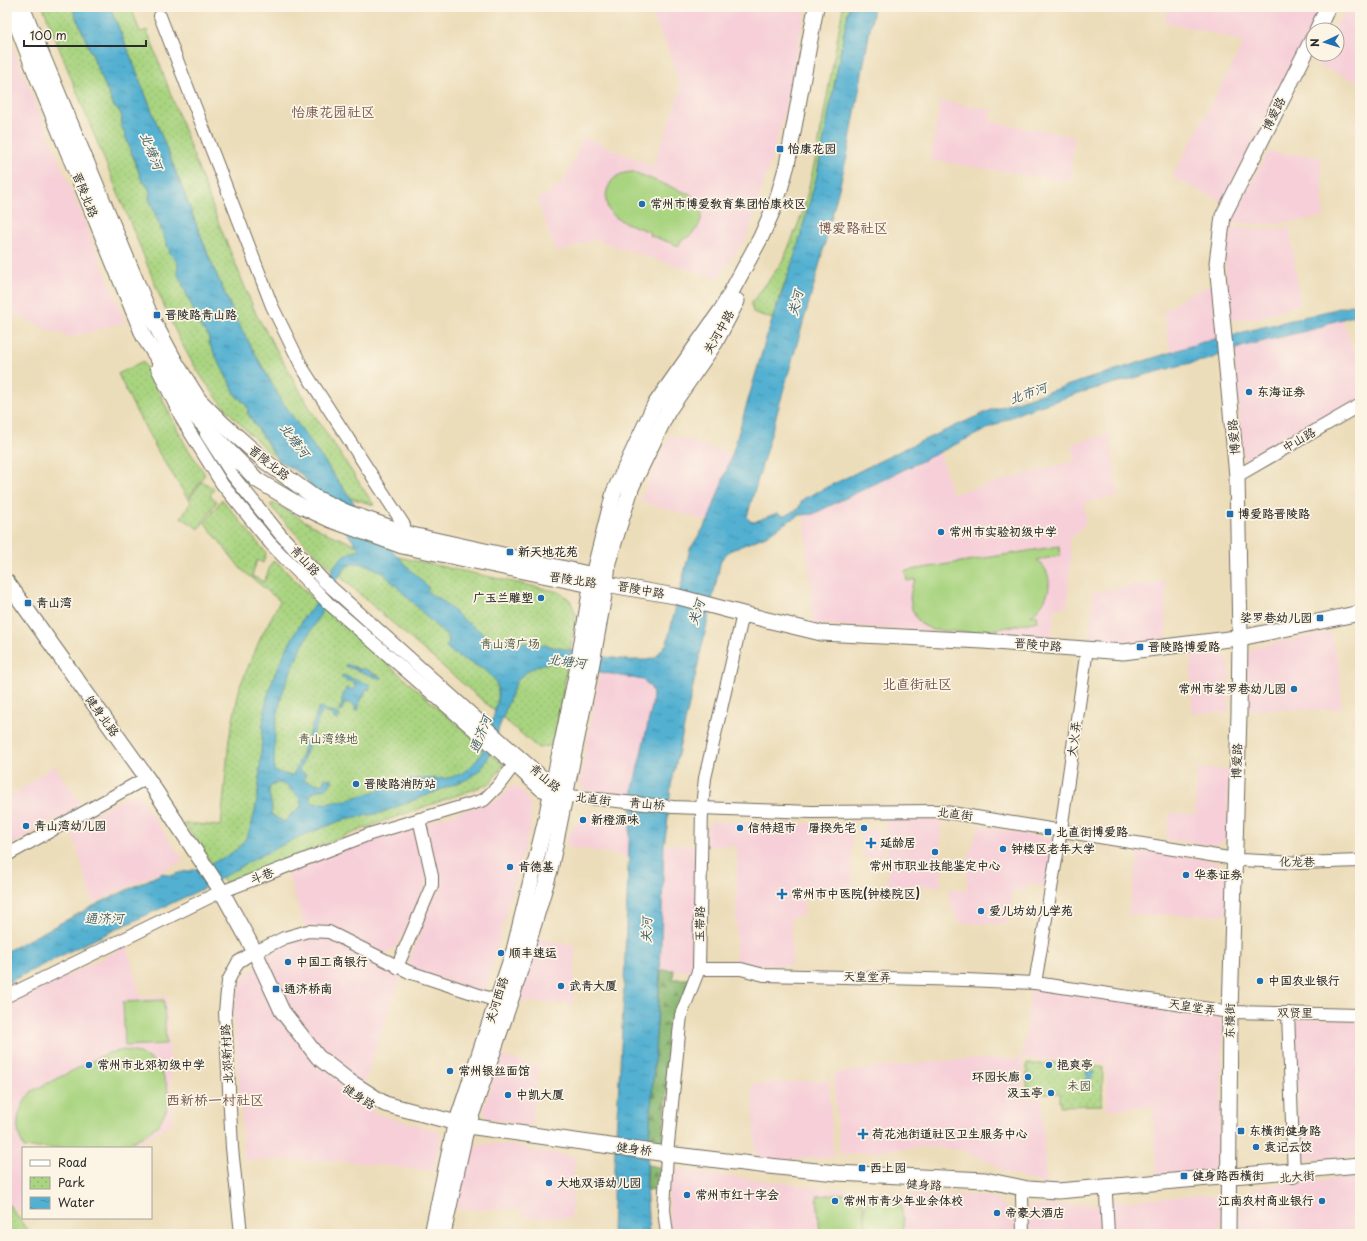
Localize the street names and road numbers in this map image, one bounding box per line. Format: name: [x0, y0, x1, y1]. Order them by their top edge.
street label: 博爱路: [1257, 93, 1289, 134]
street label: 晋陵北路: [69, 169, 103, 220]
street label: 关河中路: [698, 306, 738, 357]
street label: 博爱路: [1222, 418, 1244, 456]
street label: 中山路: [1278, 422, 1319, 456]
street label: 晋陵北路: [245, 440, 294, 484]
street label: 青山路: [287, 541, 325, 580]
street label: 晋陵北路: [548, 567, 598, 591]
street label: 晋陵中路: [616, 576, 666, 602]
street label: 晋陵中路: [1013, 633, 1063, 655]
street label: 健身北路: [81, 691, 124, 740]
street label: 大火弄: [1062, 720, 1084, 758]
street label: 博爱路: [1226, 743, 1246, 779]
street label: 青山路: [526, 759, 565, 796]
street label: 北直街: [574, 787, 612, 809]
street label: 青山桥: [628, 792, 667, 814]
street label: 北直街: [936, 802, 974, 824]
street label: 化龙巷: [1279, 852, 1315, 870]
street label: 斗巷: [247, 862, 276, 888]
street label: 玉带路: [690, 906, 708, 942]
street label: 天皇堂弄: [843, 967, 891, 985]
street label: 关河西路: [480, 974, 512, 1025]
street label: 天皇堂弄: [1167, 993, 1217, 1019]
street label: 东横街: [1220, 1003, 1238, 1039]
street label: 双贤里: [1277, 1003, 1313, 1021]
street label: 北郊新村路: [215, 1024, 237, 1084]
street label: 健身路: [340, 1079, 380, 1114]
street label: 健身桥: [615, 1137, 654, 1159]
street label: 北大街: [1278, 1165, 1316, 1187]
street label: 健身路: [906, 1174, 943, 1194]

